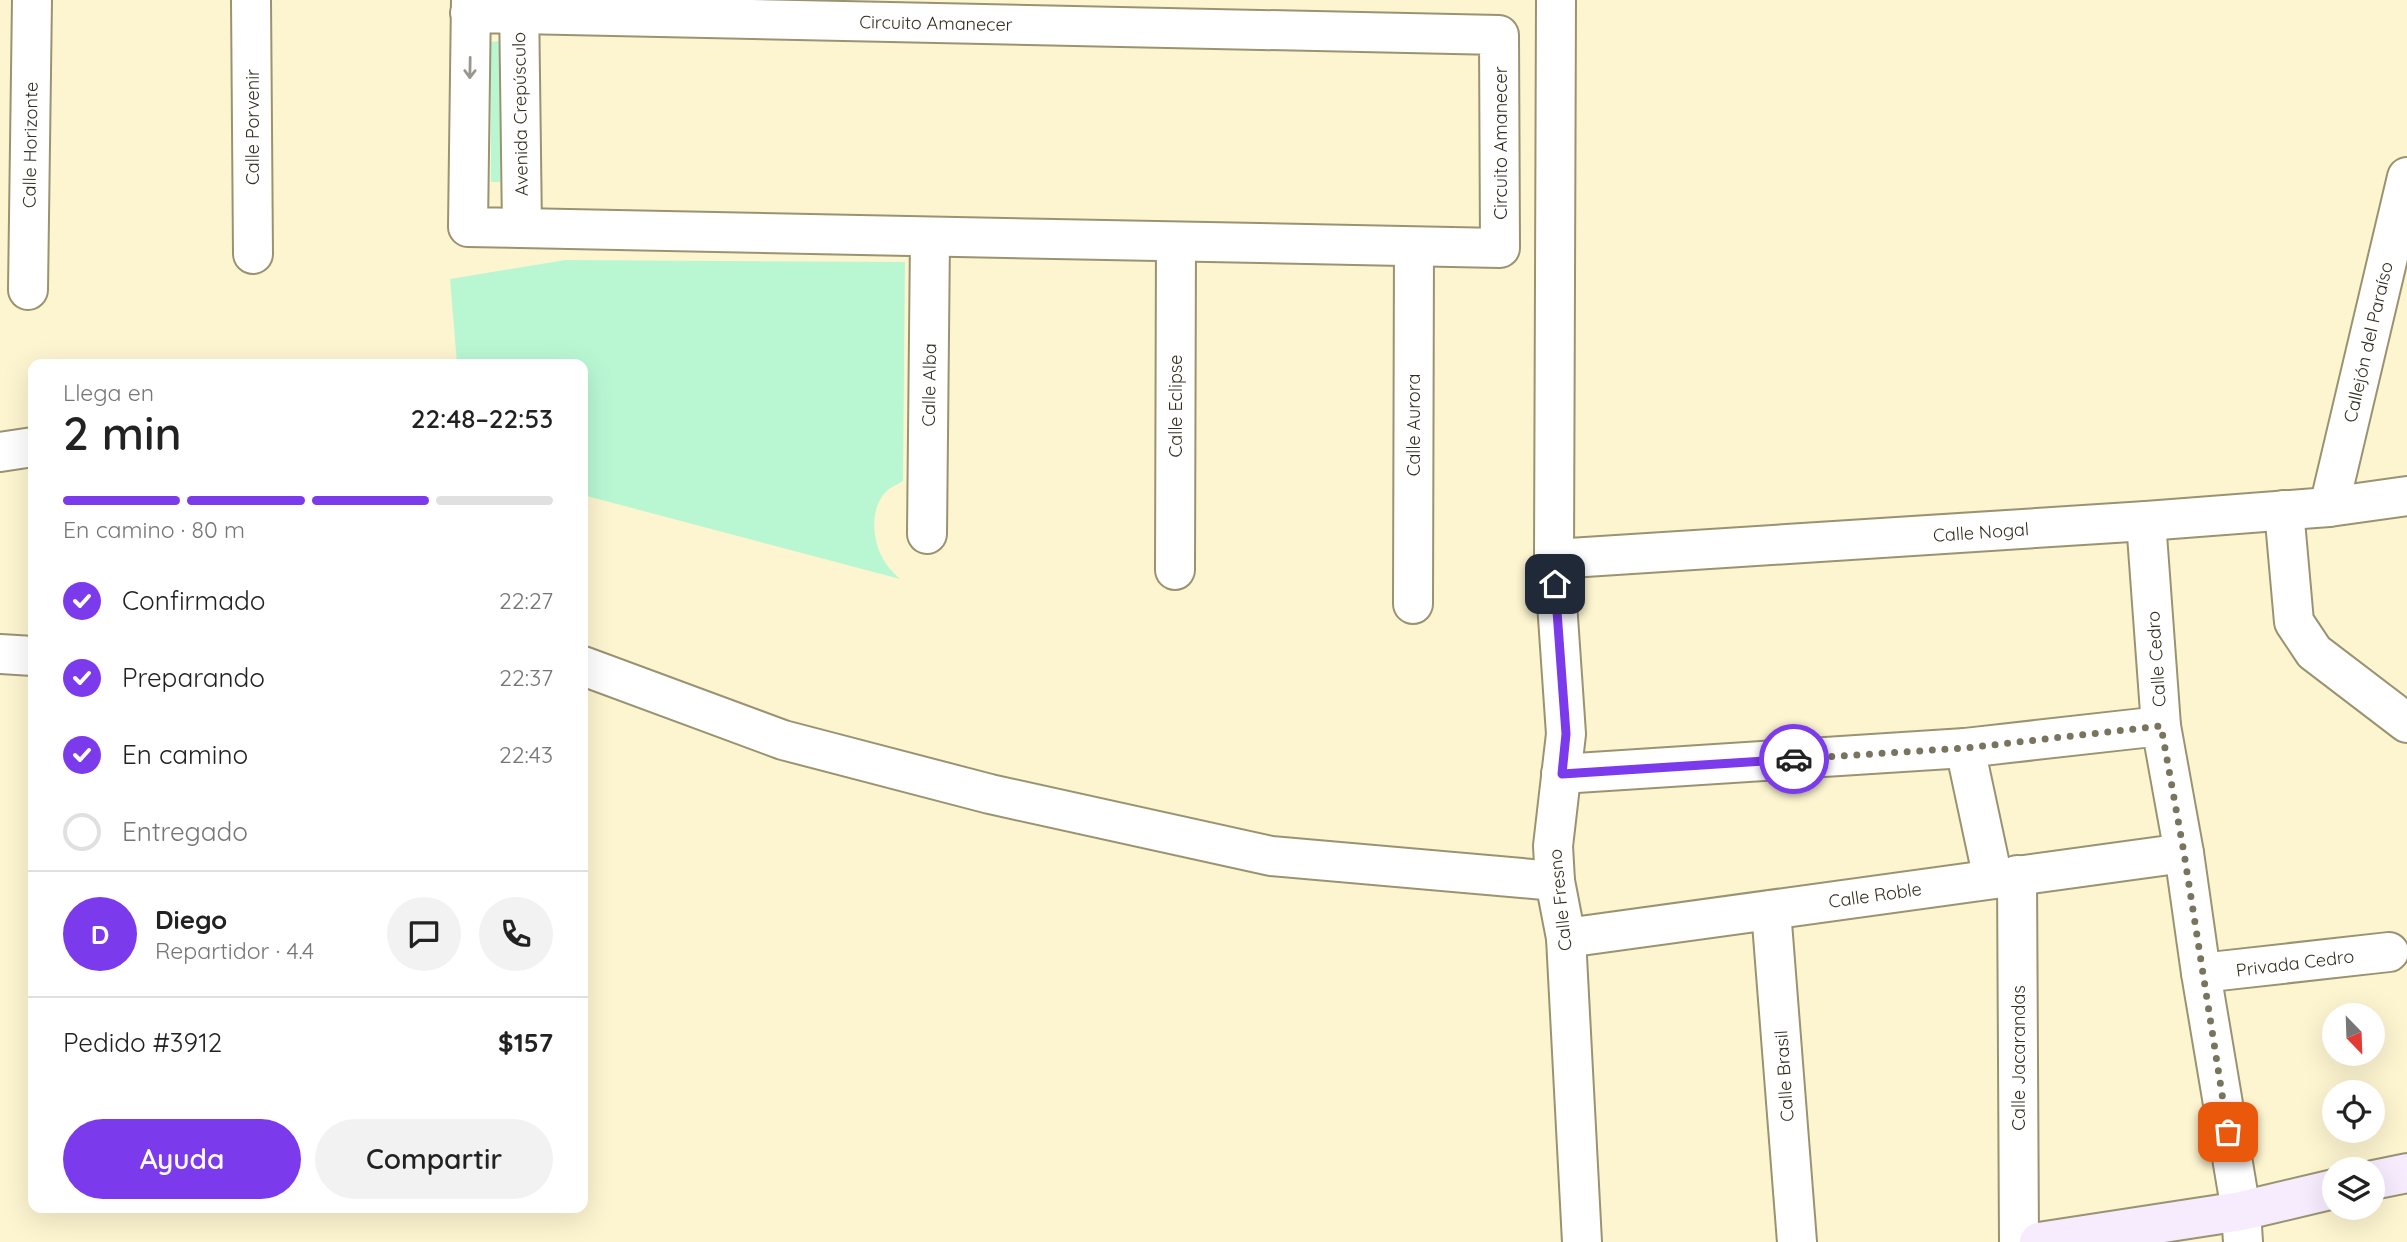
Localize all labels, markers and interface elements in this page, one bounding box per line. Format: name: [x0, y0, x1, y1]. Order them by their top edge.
street label: Circuito Amanecer: [859, 10, 1013, 36]
street label: Avenida Crepúsculo: [507, 32, 533, 196]
one-way arrow: [463, 56, 477, 79]
street label: Circuito Amanecer: [1489, 66, 1512, 220]
street label: Calle Porvenir: [241, 69, 264, 185]
street label: Calle Horizonte: [17, 82, 43, 208]
street label: Callejón del Paraíso: [2338, 259, 2398, 425]
street label: Calle Alba: [917, 343, 941, 427]
street label: Calle Eclipse: [1164, 355, 1187, 457]
street label: Calle Aurora: [1402, 374, 1425, 476]
text: Llega en: [63, 378, 154, 407]
text: 22:48–22:53: [411, 402, 553, 435]
text: 2 min: [63, 404, 182, 462]
text: En camino · 80 m: [63, 515, 245, 544]
street label: Calle Nogal: [1932, 517, 2030, 547]
pin: [1525, 554, 1585, 614]
icon: home: [1536, 565, 1574, 603]
icon: check: [63, 582, 101, 620]
text: Confirmado: [122, 584, 266, 617]
text: 22:27: [499, 586, 553, 615]
street label: Calle Cedro: [2141, 610, 2171, 708]
icon: check: [63, 659, 101, 697]
text: Preparando: [122, 661, 265, 694]
text: 22:37: [499, 663, 553, 692]
courier: [1759, 724, 1829, 794]
icon: check: [63, 736, 101, 774]
text: En camino: [122, 738, 248, 771]
text: 22:43: [499, 740, 553, 769]
icon: car: [1775, 740, 1813, 778]
text: Entregado: [122, 815, 248, 848]
street label: Calle Fresno: [1543, 848, 1577, 952]
street label: Calle Roble: [1827, 877, 1923, 913]
button: chat: [387, 897, 461, 971]
button: phone: [479, 897, 553, 971]
text: Diego: [155, 903, 227, 936]
text: D: [91, 918, 109, 951]
text: Repartidor · 4.4: [155, 936, 314, 965]
street label: Privada Cedro: [2235, 944, 2355, 982]
street label: Calle Jacarandas: [2007, 985, 2030, 1131]
north arrow: [2322, 1003, 2385, 1066]
map controls: [2322, 1003, 2385, 1220]
text: Pedido #3912: [63, 1026, 222, 1059]
text: $157: [498, 1026, 553, 1059]
street label: Calle Brasil: [1769, 1029, 1799, 1123]
button: locate: [2322, 1080, 2385, 1143]
pin: [2198, 1102, 2258, 1162]
icon: bag: [2209, 1113, 2247, 1151]
button: Ayuda: [63, 1119, 301, 1199]
button: Compartir: [315, 1119, 553, 1199]
button: layers: [2322, 1157, 2385, 1220]

